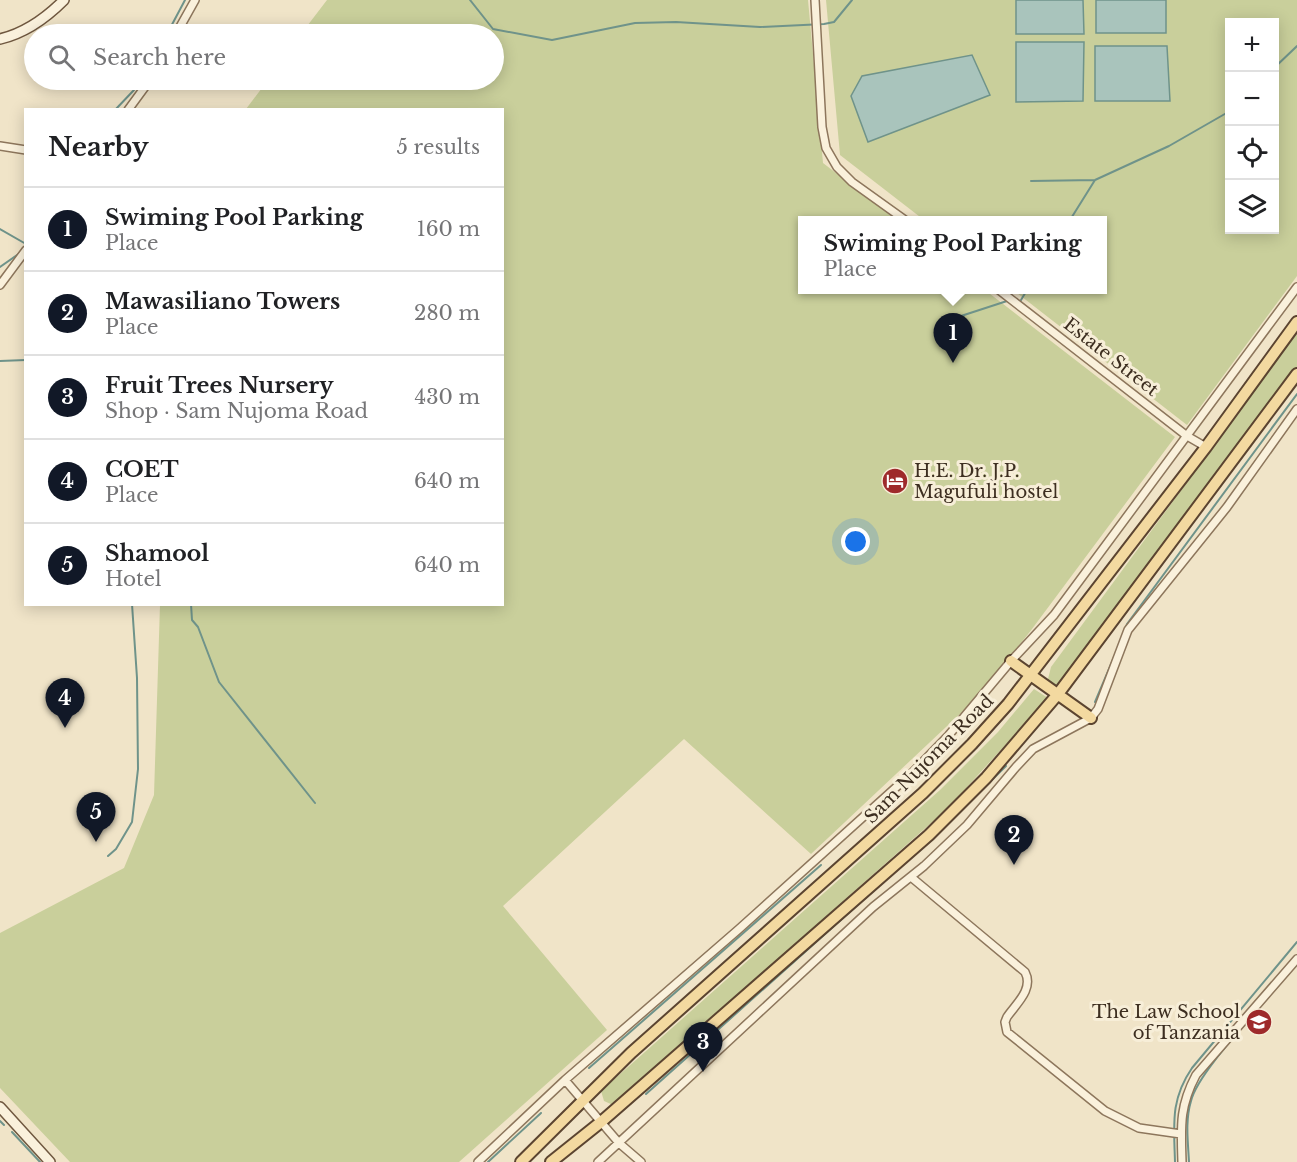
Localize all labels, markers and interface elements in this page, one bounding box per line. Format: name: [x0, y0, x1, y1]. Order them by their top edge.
map controls: [1225, 18, 1279, 234]
button: +: [1225, 18, 1279, 72]
search box: [24, 24, 504, 90]
icon: search: [45, 41, 78, 74]
text: Search here: [93, 44, 226, 71]
button: −: [1225, 72, 1279, 126]
button: locate: [1225, 126, 1279, 180]
text: Nearby: [48, 131, 149, 163]
text: 5 results: [397, 135, 480, 159]
button: layers: [1225, 180, 1279, 234]
text: Swiming Pool Parking: [105, 204, 363, 231]
popup: [798, 216, 1107, 294]
text: 1: [63, 217, 72, 241]
text: 160 m: [417, 217, 480, 241]
text: Swiming Pool Parking: [823, 230, 1082, 257]
text: Place: [105, 231, 159, 255]
text: Place: [823, 257, 877, 281]
text: Mawasiliano Towers: [105, 288, 340, 315]
text: 2: [61, 301, 74, 325]
text: 280 m: [414, 301, 480, 325]
street label: Estate Street: [1059, 313, 1163, 401]
pin: 1: [934, 314, 972, 363]
text: Place: [105, 315, 159, 339]
text: Fruit Trees Nursery: [105, 372, 333, 399]
text: 3: [61, 385, 74, 409]
text: 430 m: [415, 385, 480, 409]
text: Shop · Sam Nujoma Road: [105, 399, 368, 423]
text: COET: [105, 456, 179, 483]
place label: H.E. Dr. J.P. Magufuli hostel: [914, 460, 1059, 503]
hotel icon: H.E. Dr. J.P. Magufuli hostel: [880, 466, 910, 496]
text: 4: [61, 469, 74, 493]
text: 640 m: [414, 469, 480, 493]
text: Place: [105, 483, 159, 507]
your location: [841, 527, 870, 556]
text: Shamool: [105, 540, 209, 567]
text: 5: [62, 553, 73, 577]
text: 640 m: [414, 553, 480, 577]
text: Hotel: [105, 567, 162, 591]
pin: 4: [46, 678, 84, 728]
street label: Sam Nujoma Road: [860, 690, 998, 828]
pin: 5: [76, 792, 116, 842]
pin: 2: [994, 816, 1034, 865]
place label: The Law School of Tanzania: [1092, 1001, 1240, 1044]
school or university icon: The Law School of Tanzania: [1244, 1007, 1274, 1037]
pin: 3: [684, 1022, 722, 1072]

